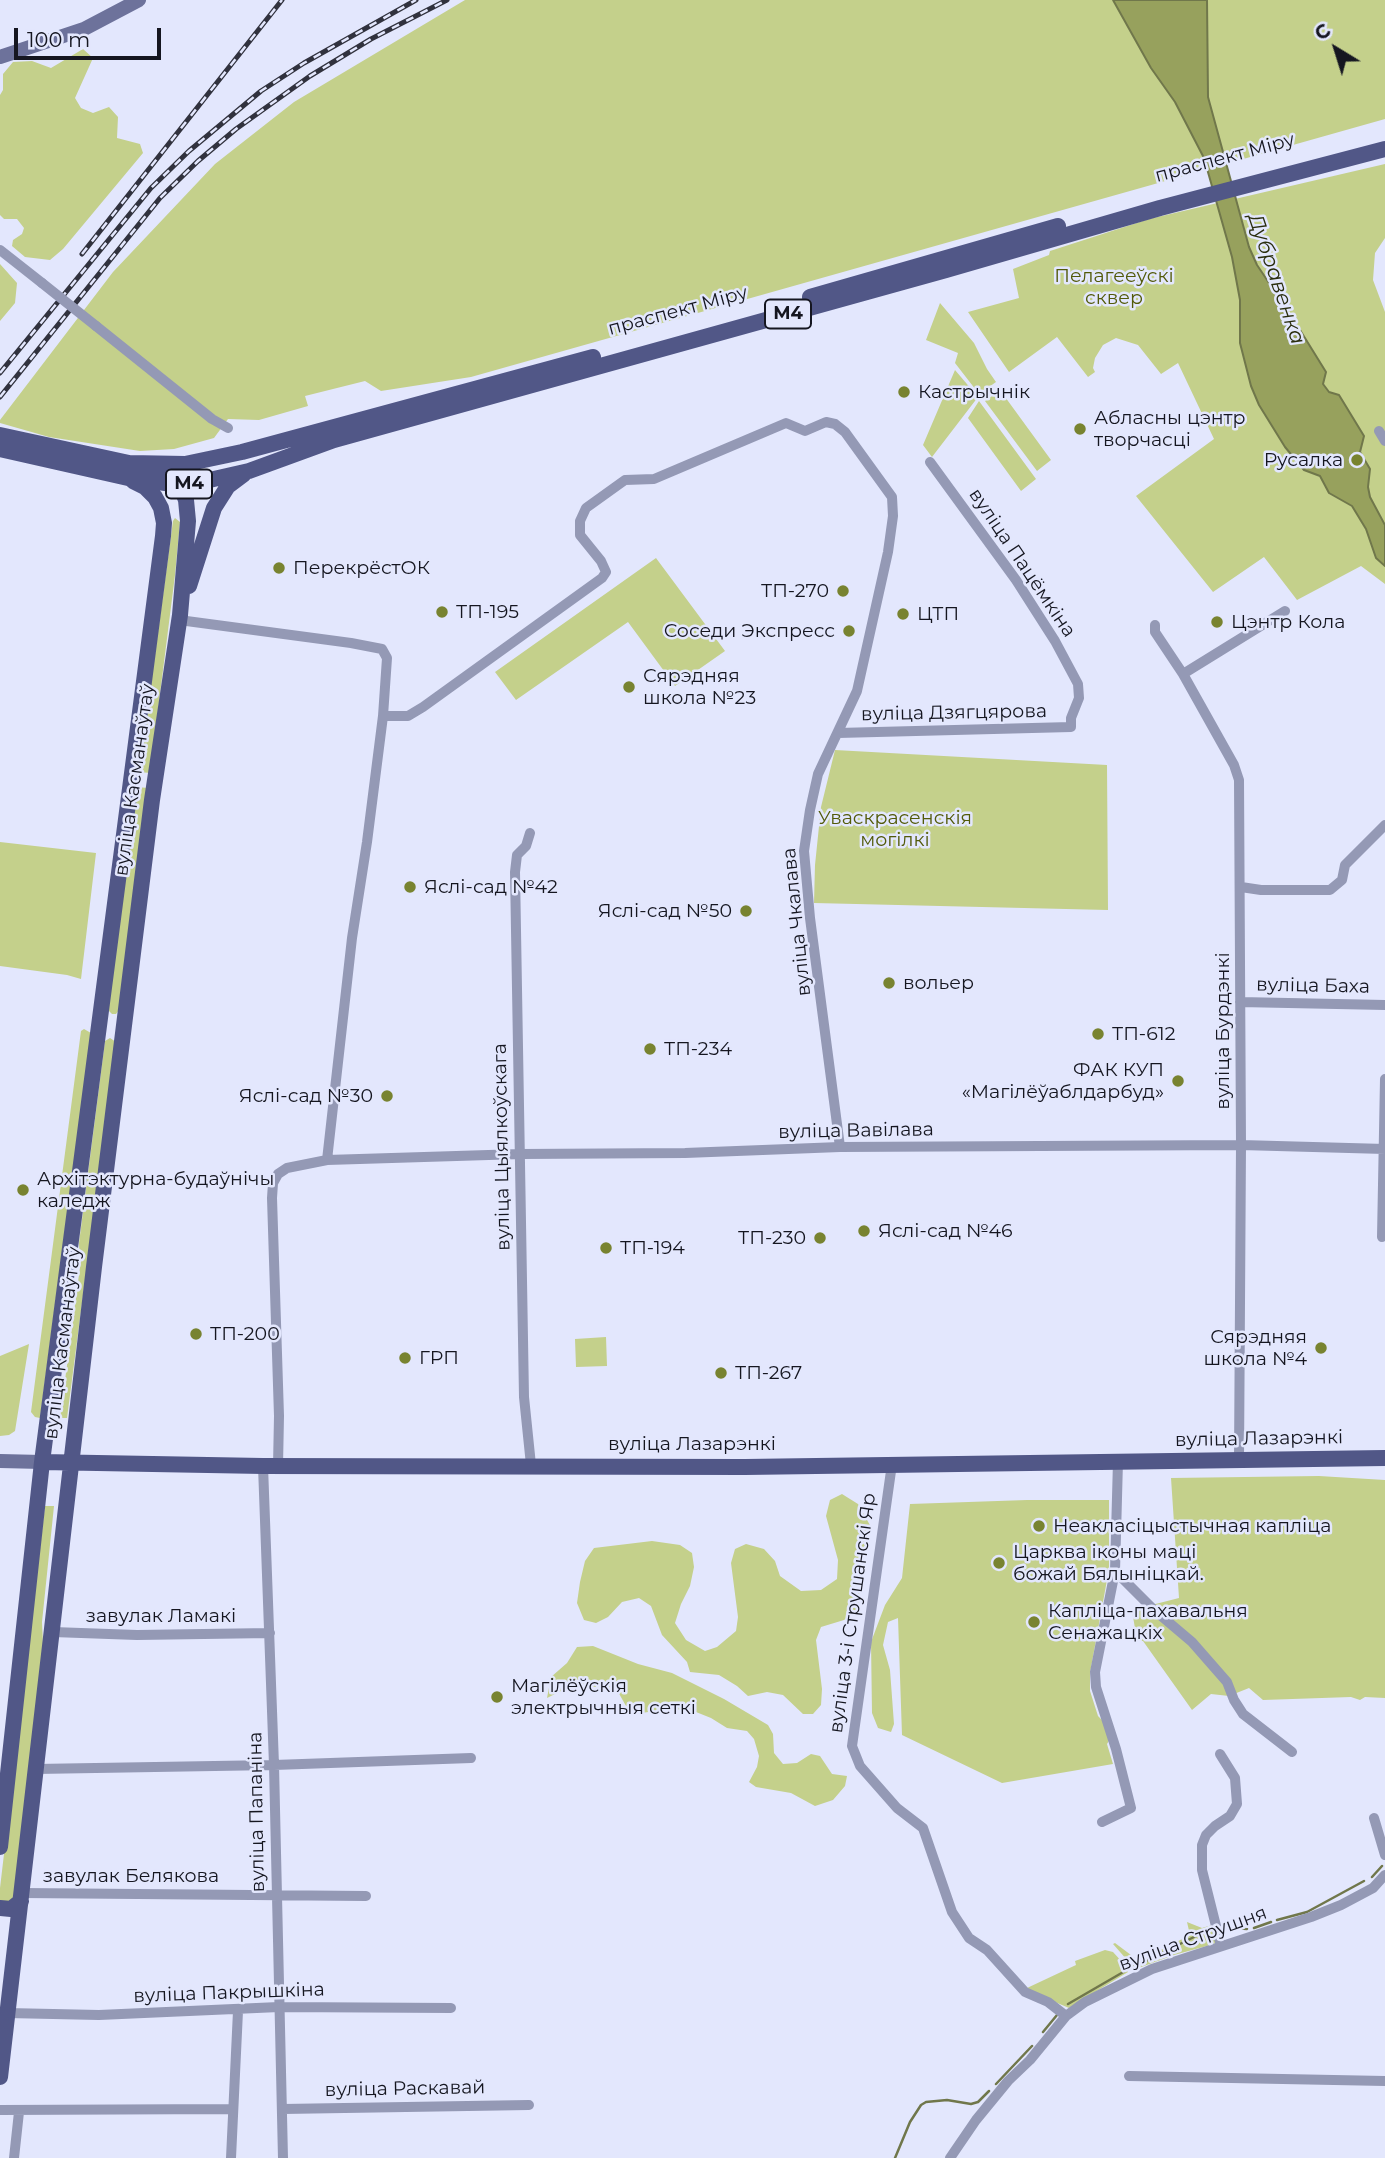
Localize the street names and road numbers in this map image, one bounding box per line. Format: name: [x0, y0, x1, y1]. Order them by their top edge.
street label: праспект Міру: [1153, 128, 1297, 188]
street label: праспект Міру: [606, 281, 750, 341]
road number: М4: [765, 300, 811, 328]
road number: М4: [166, 470, 212, 498]
street label: вуліца Пацёмкіна: [964, 484, 1080, 642]
street label: вуліца Касманаўтаў: [110, 682, 160, 878]
street label: вуліца Дзягцярова: [861, 700, 1047, 726]
street label: вуліца Чкалава: [778, 847, 816, 997]
street label: вуліца Бурдэнкі: [1212, 952, 1234, 1110]
street label: вуліца Баха: [1256, 974, 1370, 998]
street label: вуліца Цыялкоўскага: [489, 1043, 515, 1251]
street label: вуліца Вавілава: [778, 1118, 934, 1144]
street label: вуліца Касманаўтаў: [40, 1245, 86, 1441]
street label: вуліца Лазарэнкі: [1175, 1426, 1343, 1452]
street label: вуліца Лазарэнкі: [608, 1433, 776, 1455]
street label: вуліца 3-і Струшанскі Яр: [825, 1492, 881, 1734]
street label: завулак Ламакі: [86, 1605, 236, 1627]
street label: вуліца Папаніна: [244, 1732, 270, 1892]
street label: завулак Белякова: [43, 1865, 219, 1887]
street label: вуліца Струшня: [1116, 1902, 1270, 1976]
street label: вуліца Пакрышкіна: [133, 1978, 325, 2008]
street label: вуліца Раскавай: [325, 2076, 485, 2102]

